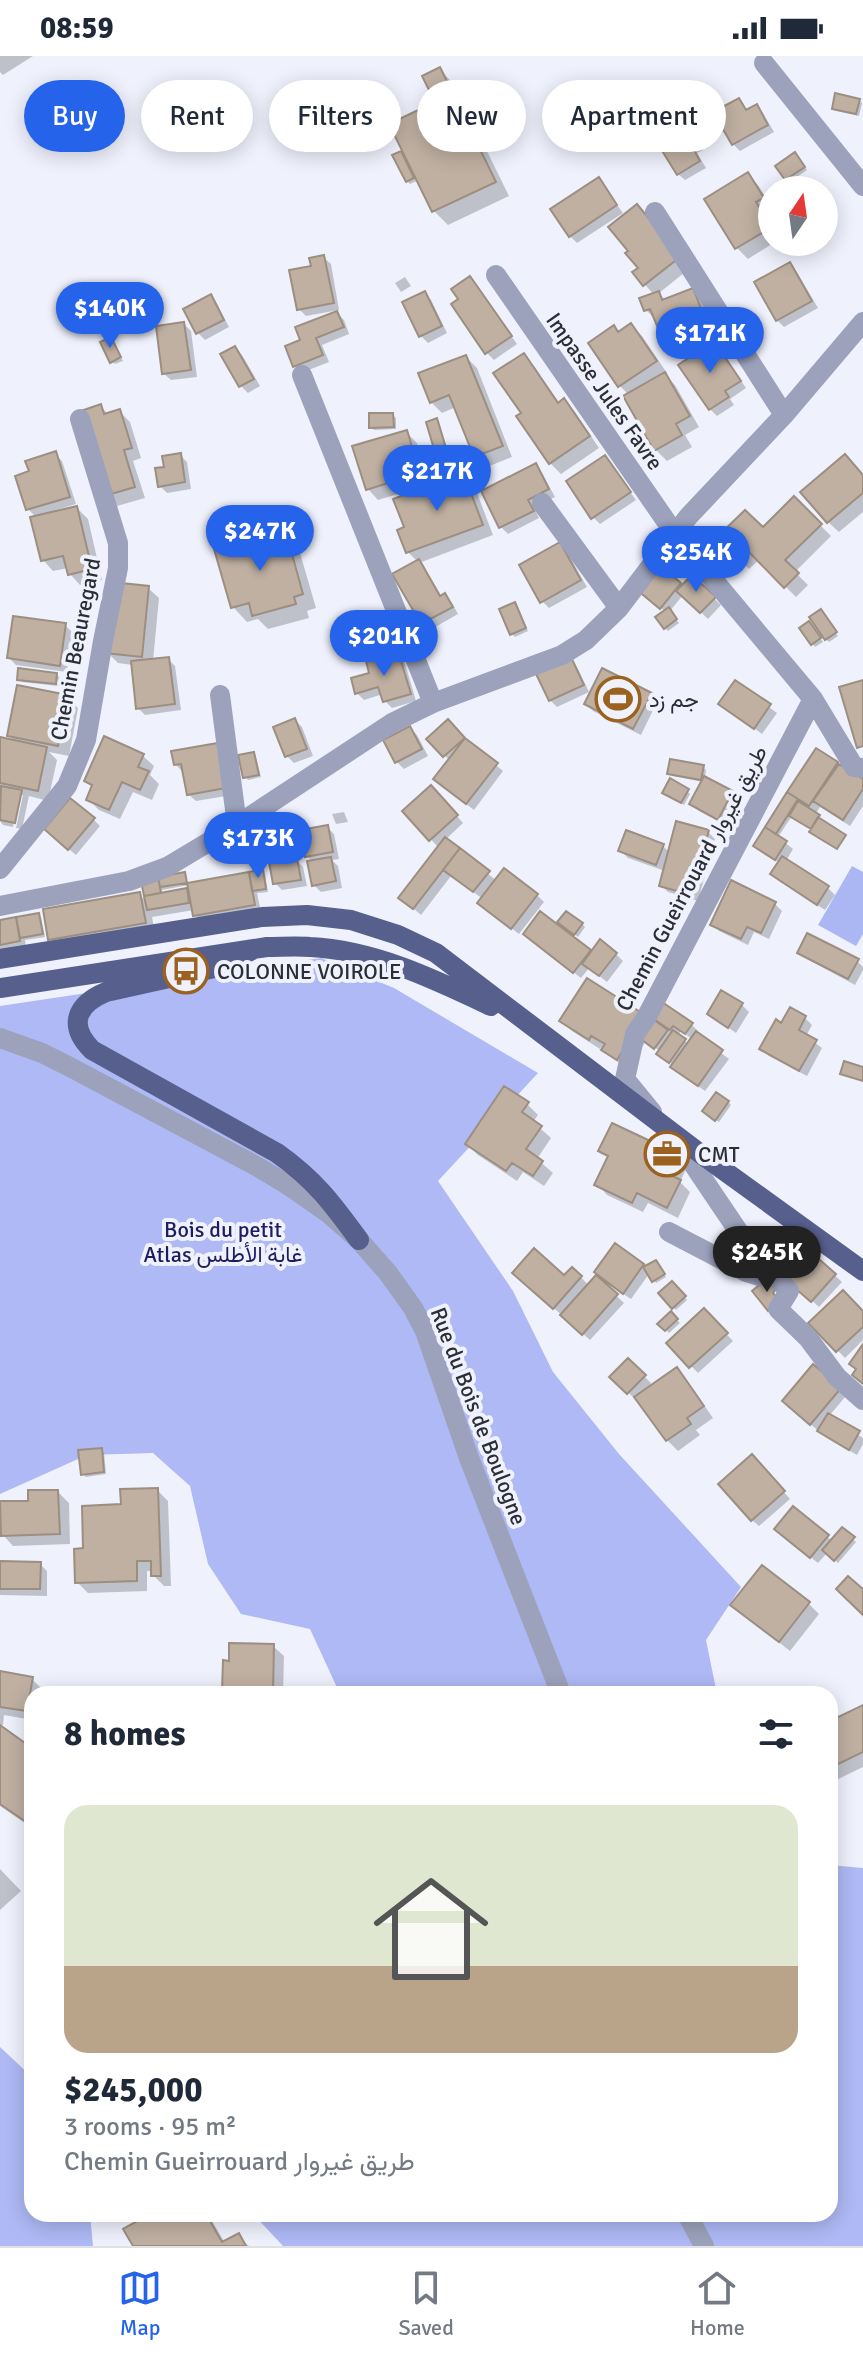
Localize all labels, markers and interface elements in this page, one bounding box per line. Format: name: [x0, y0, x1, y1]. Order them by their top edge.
text: 08:59: [40, 10, 114, 47]
chip: Buy: [24, 80, 125, 152]
chip: Rent: [141, 80, 253, 152]
chip: Filters: [269, 80, 401, 152]
chip: New: [417, 80, 526, 152]
chip: Apartment: [542, 80, 726, 152]
north arrow: [758, 176, 838, 256]
map controls: [758, 176, 838, 256]
pin: $140K: [54, 282, 166, 350]
text: $140K: [74, 292, 146, 324]
street label: Impasse Jules Favre: [540, 307, 669, 475]
pin: $171K: [654, 307, 766, 375]
text: $171K: [674, 317, 746, 349]
pin: $217K: [381, 445, 493, 513]
text: $217K: [401, 455, 473, 487]
pin: $247K: [204, 505, 316, 573]
text: $247K: [224, 515, 296, 547]
pin: $254K: [640, 526, 752, 594]
text: $254K: [660, 536, 732, 568]
street label: Chemin Beauregard: [45, 556, 106, 743]
pin: $201K: [328, 610, 440, 678]
text: $201K: [348, 620, 420, 652]
sports icon: جم زد: [594, 675, 642, 723]
place label: جم زد: [649, 686, 699, 714]
street label: Chemin Gueirrouard طريق غيروار: [610, 741, 773, 1016]
pin: $173K: [202, 812, 314, 880]
text: $173K: [222, 822, 294, 854]
bus stop icon: COLONNE VOIROLE: [162, 947, 210, 995]
place label: COLONNE VOIROLE: [217, 958, 402, 985]
office icon: CMT: [643, 1130, 691, 1178]
place label: CMT: [698, 1141, 740, 1168]
park label: Bois du petit Atlas غابة الأطلس: [144, 1216, 303, 1268]
pin: $245K: [711, 1226, 823, 1294]
text: $245K: [731, 1236, 803, 1268]
street label: Rue du Bois de Boulogne: [425, 1304, 533, 1529]
icon: filters: [754, 1712, 798, 1756]
text: 8 homes: [64, 1713, 185, 1755]
icon: home: [359, 1857, 503, 2001]
text: $245,000: [64, 2069, 203, 2111]
text: 3 rooms · 95 m²: [64, 2111, 237, 2143]
text: Chemin Gueirrouard طريق غيروار: [64, 2146, 415, 2178]
tab: Map: [118, 2266, 162, 2341]
tab: Saved: [398, 2266, 454, 2341]
tab: Home: [690, 2266, 745, 2341]

